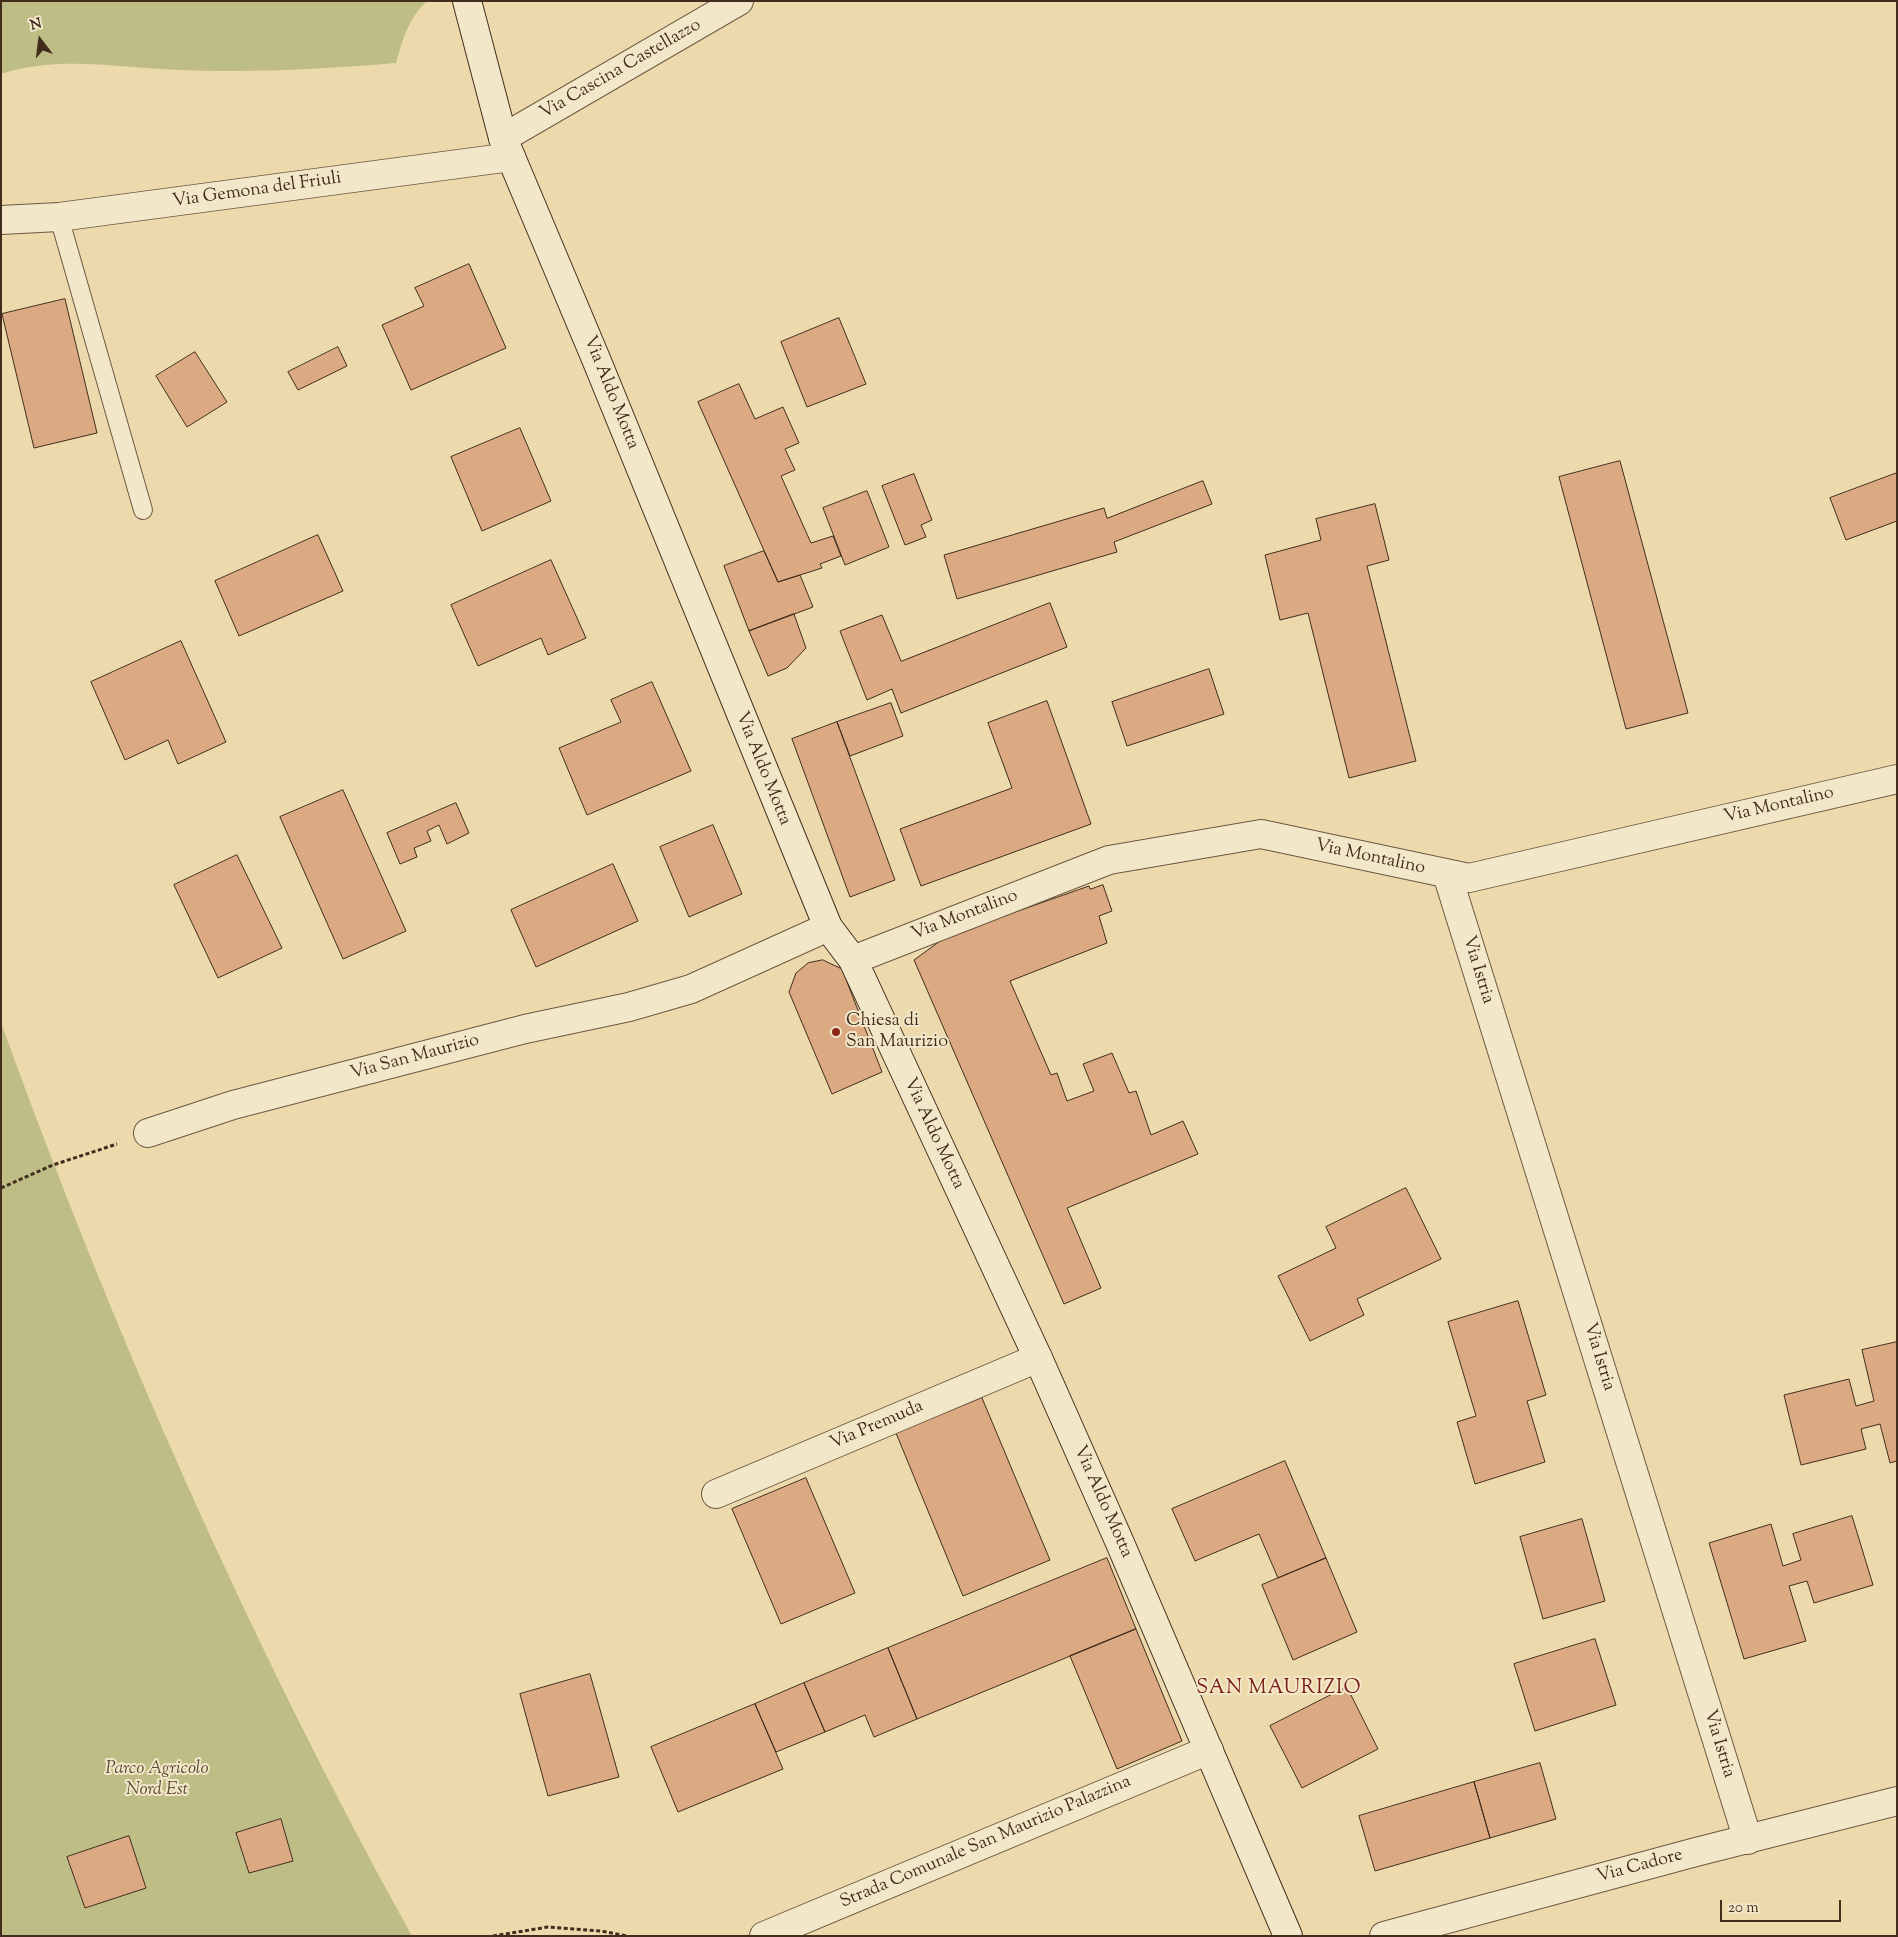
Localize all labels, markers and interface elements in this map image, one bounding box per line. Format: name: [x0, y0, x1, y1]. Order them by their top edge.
text: N: [28, 14, 44, 37]
north arrow: [15, 15, 65, 65]
street label: Via Cascina Castellazzo: [537, 15, 705, 125]
street label: Via Gemona del Friuli: [171, 168, 343, 214]
street label: Via Aldo Motta: [577, 333, 643, 453]
street label: Via Aldo Motta: [729, 709, 795, 829]
street label: Via Montalino: [1722, 783, 1836, 829]
street label: Via Montalino: [1313, 836, 1427, 880]
street label: Via Montalino: [909, 886, 1021, 946]
street label: Via Istria: [1456, 933, 1498, 1007]
place label: Chiesa di San Maurizio: [846, 1011, 948, 1054]
marker: Chiesa di San Maurizio: [830, 1026, 842, 1038]
street label: Via San Maurizio: [348, 1030, 482, 1086]
street label: Via Aldo Motta: [898, 1075, 968, 1193]
street label: Via Istria: [1577, 1320, 1619, 1394]
street label: Via Premuda: [827, 1397, 927, 1455]
street label: Via Aldo Motta: [1068, 1443, 1136, 1561]
district label: SAN MAURIZIO: [1195, 1678, 1363, 1702]
street label: Via Istria: [1697, 1707, 1739, 1781]
park label: Parco Agricolo Nord Est: [106, 1759, 208, 1802]
street label: Strada Comunale San Maurizio Palazzina: [837, 1772, 1135, 1914]
street label: Via Cadore: [1595, 1845, 1685, 1889]
scale bar: [1723, 1890, 1844, 1922]
text: 20 m: [1728, 1898, 1759, 1919]

